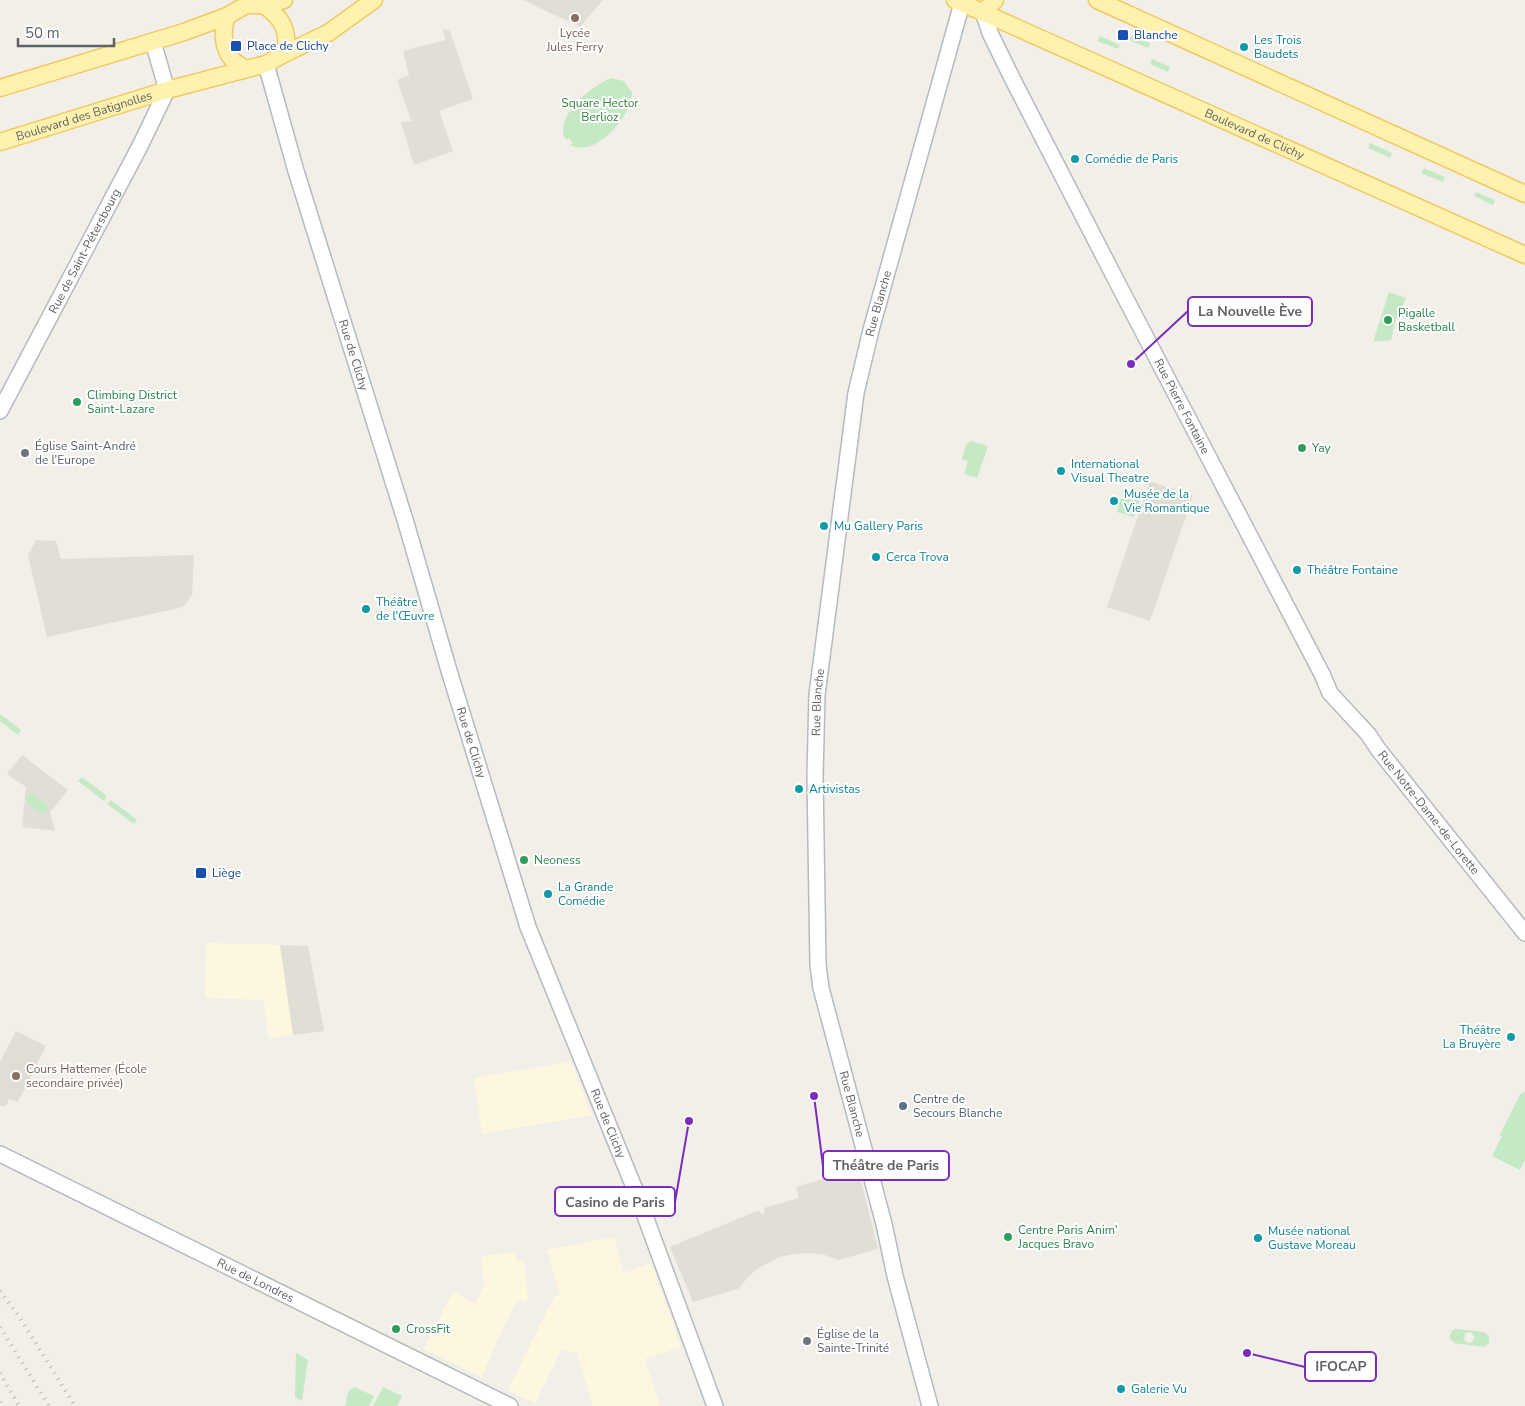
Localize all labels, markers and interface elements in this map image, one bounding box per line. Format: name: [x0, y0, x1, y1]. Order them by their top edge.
marker: Lycée Jules Ferry: [569, 12, 581, 24]
scale bar: [18, 15, 114, 47]
text: 50 m: [25, 23, 60, 43]
place label: Lycée Jules Ferry: [545, 25, 604, 55]
place label: Blanche: [1134, 27, 1178, 43]
marker: Blanche: [1116, 28, 1130, 42]
place label: Les Trois Baudets: [1254, 32, 1302, 62]
place label: Place de Clichy: [247, 38, 330, 54]
marker: Place de Clichy: [229, 39, 243, 53]
marker: Les Trois Baudets: [1238, 41, 1250, 53]
street label: Boulevard des Batignolles: [14, 87, 154, 145]
park label: Square Hector Berlioz: [561, 95, 639, 125]
street label: Boulevard de Clichy: [1202, 105, 1308, 164]
place label: Comédie de Paris: [1085, 151, 1178, 167]
marker: Comédie de Paris: [1069, 153, 1081, 165]
street label: Rue de Saint-Pétersbourg: [45, 186, 124, 316]
street label: Rue Blanche: [862, 269, 895, 338]
callout: La Nouvelle Ève: [1188, 297, 1312, 326]
text: La Nouvelle Ève: [1198, 302, 1302, 321]
place label: Pigalle Basketball: [1398, 305, 1456, 335]
marker: Pigalle Basketball: [1382, 314, 1394, 326]
street label: Rue de Clichy: [335, 318, 372, 393]
street label: Rue Pierre Fontaine: [1150, 356, 1214, 457]
place label: Climbing District Saint-Lazare: [87, 387, 178, 417]
marker: Climbing District Saint-Lazare: [71, 396, 83, 408]
place label: Église Saint-André de l'Europe: [35, 438, 136, 468]
place label: Yay: [1311, 440, 1332, 456]
marker: Yay: [1296, 442, 1308, 454]
marker: Église Saint-André de l'Europe: [19, 447, 31, 459]
place label: International Visual Theatre: [1070, 456, 1149, 486]
marker: International Visual Theatre: [1055, 465, 1067, 477]
place label: Musée de la Vie Romantique: [1123, 486, 1210, 516]
marker: Musée de la Vie Romantique: [1108, 495, 1120, 507]
place label: Mu Gallery Paris: [834, 518, 923, 534]
marker: Mu Gallery Paris: [818, 520, 830, 532]
place label: Cerca Trova: [886, 549, 949, 565]
marker: Cerca Trova: [870, 551, 882, 563]
place label: Théâtre Fontaine: [1307, 562, 1398, 578]
marker: Théâtre Fontaine: [1291, 564, 1303, 576]
place label: Théâtre de l'Œuvre: [376, 594, 434, 624]
marker: Théâtre de l'Œuvre: [360, 603, 372, 615]
street label: Rue Blanche: [808, 668, 828, 736]
street label: Rue de Clichy: [453, 705, 490, 781]
street label: Rue Notre-Dame-de-Lorette: [1374, 747, 1483, 878]
place label: Artivistas: [809, 781, 861, 797]
marker: Artivistas: [793, 783, 805, 795]
place label: Neoness: [534, 852, 581, 868]
marker: Neoness: [518, 854, 530, 866]
place label: Liège: [212, 865, 241, 881]
marker: Liège: [194, 866, 208, 880]
place label: La Grande Comédie: [558, 879, 613, 909]
marker: La Grande Comédie: [542, 888, 554, 900]
place label: Théâtre La Bruyère: [1443, 1022, 1501, 1052]
marker: Théâtre La Bruyère: [1505, 1031, 1517, 1043]
place label: Cours Hattemer (École secondaire privée): [26, 1061, 147, 1091]
street label: Rue Blanche: [835, 1069, 869, 1139]
marker: Cours Hattemer (École secondaire privée): [10, 1070, 22, 1082]
street label: Rue de Clichy: [587, 1086, 630, 1161]
place label: Centre de Secours Blanche: [913, 1091, 1002, 1121]
marker: Centre de Secours Blanche: [897, 1100, 909, 1112]
callout: Théâtre de Paris: [823, 1151, 949, 1180]
text: Théâtre de Paris: [833, 1156, 939, 1175]
callout: Casino de Paris: [555, 1187, 675, 1216]
text: Casino de Paris: [565, 1193, 665, 1212]
place label: Centre Paris Anim' Jacques Bravo: [1017, 1222, 1118, 1252]
place label: Musée national Gustave Moreau: [1268, 1223, 1356, 1253]
marker: Centre Paris Anim' Jacques Bravo: [1002, 1231, 1014, 1243]
marker: Musée national Gustave Moreau: [1252, 1232, 1264, 1244]
street label: Rue de Londres: [214, 1254, 297, 1306]
place label: CrossFit: [406, 1321, 451, 1337]
marker: CrossFit: [390, 1323, 402, 1335]
place label: Église de la Sainte-Trinité: [817, 1326, 889, 1356]
marker: Église de la Sainte-Trinité: [801, 1335, 813, 1347]
callout: IFOCAP: [1305, 1352, 1376, 1381]
text: IFOCAP: [1315, 1357, 1367, 1376]
place label: Galerie Vu: [1131, 1381, 1187, 1397]
marker: Galerie Vu: [1115, 1383, 1127, 1395]

